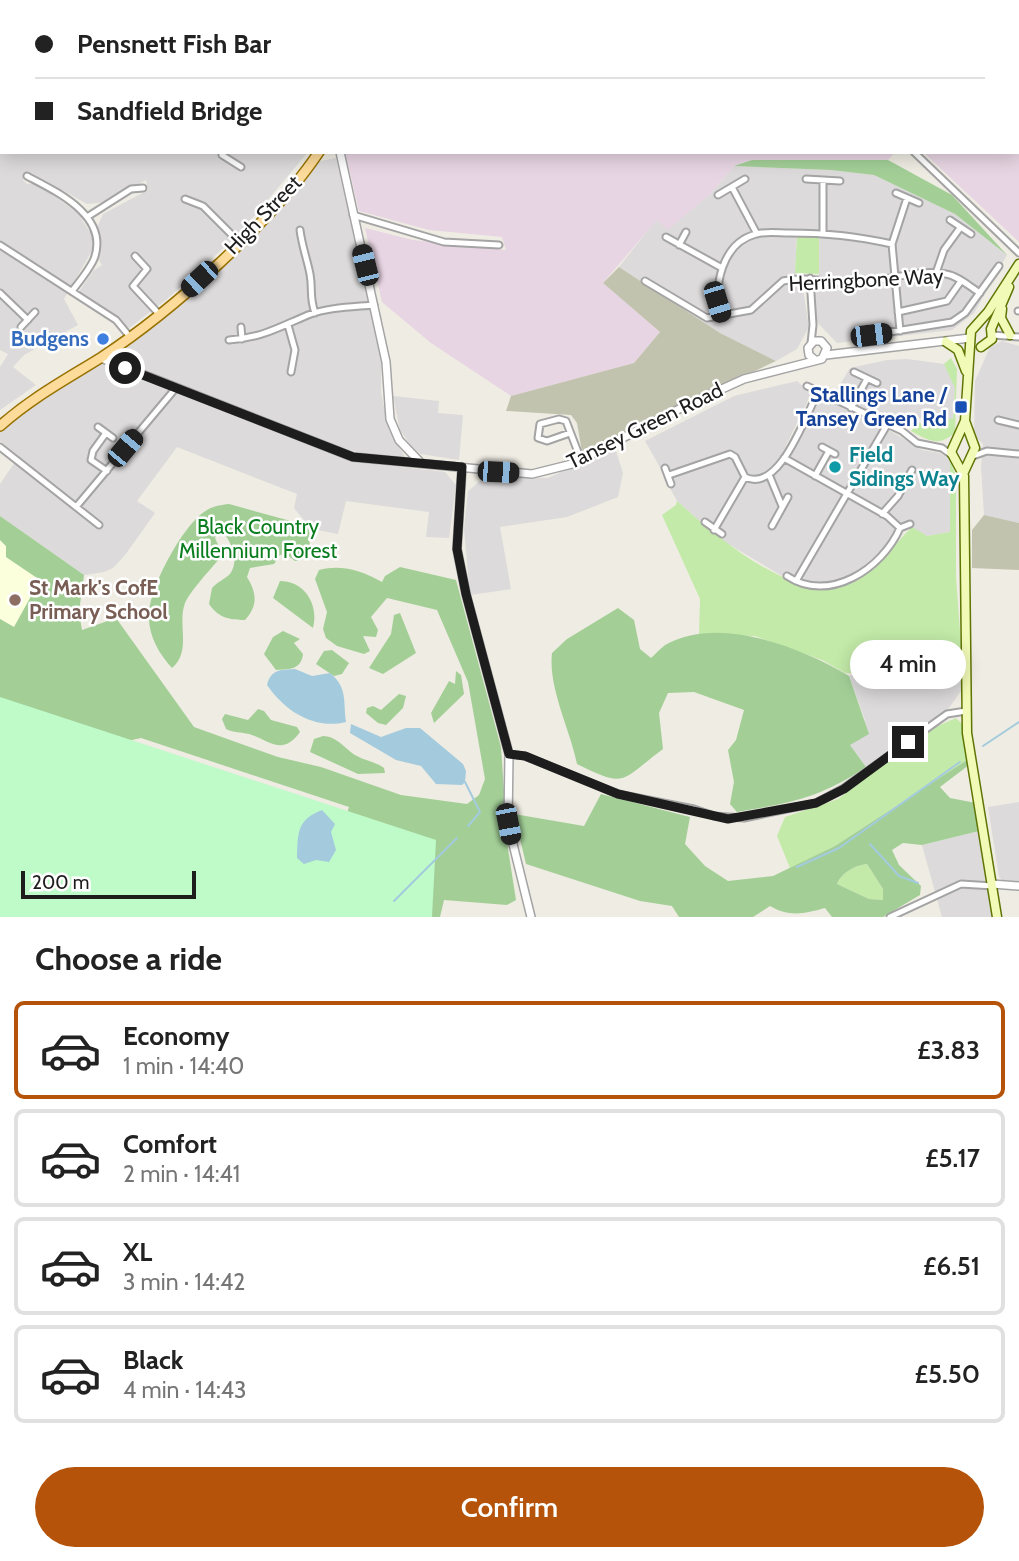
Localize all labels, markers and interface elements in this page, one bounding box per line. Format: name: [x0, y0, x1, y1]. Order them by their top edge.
text: Pensnett Fish Bar: [77, 28, 271, 60]
text: Sandfield Bridge: [77, 95, 263, 127]
street label: High Street: [219, 170, 306, 259]
car: [350, 242, 381, 288]
car: [177, 257, 222, 301]
street label: Herringbone Way: [788, 263, 944, 296]
car: [701, 279, 734, 325]
car: [849, 322, 894, 348]
place label: Budgens: [11, 326, 89, 351]
marker: Budgens: [95, 331, 111, 347]
route start: [109, 352, 141, 384]
street label: Tansey Green Road: [563, 377, 727, 474]
place label: Stallings Lane / Tansey Green Rd: [796, 382, 948, 431]
marker: Stallings Lane / Tansey Green Rd: [953, 399, 969, 415]
car: [104, 425, 147, 471]
place label: Field Sidings Way: [849, 442, 960, 491]
marker: Field Sidings Way: [827, 459, 843, 475]
car: [477, 460, 520, 484]
park label: Black Country Millennium Forest: [179, 514, 337, 563]
place label: St Mark's CofE Primary School: [29, 575, 168, 624]
marker: St Mark's CofE Primary School: [7, 592, 23, 608]
callout: 4 min: [850, 640, 966, 690]
text: 4 min: [879, 650, 937, 678]
route end: [892, 726, 924, 758]
car: [494, 801, 523, 847]
scale bar: [21, 868, 196, 900]
text: 200 m: [32, 871, 89, 894]
text: Choose a ride: [35, 939, 222, 978]
icon: car: [39, 1019, 102, 1082]
text: Economy: [123, 1020, 229, 1052]
text: £3.83: [917, 1034, 980, 1066]
text: 1 min · 14:40: [123, 1052, 244, 1080]
icon: car: [39, 1127, 102, 1190]
text: Comfort: [123, 1128, 217, 1160]
text: £5.17: [925, 1142, 980, 1174]
text: 2 min · 14:41: [123, 1160, 240, 1188]
icon: car: [39, 1235, 102, 1298]
text: XL: [123, 1236, 152, 1268]
text: £6.51: [923, 1250, 980, 1282]
text: 3 min · 14:42: [123, 1268, 245, 1296]
icon: car: [39, 1343, 102, 1406]
text: Black: [123, 1344, 183, 1376]
text: £5.50: [915, 1358, 980, 1390]
text: 4 min · 14:43: [123, 1376, 247, 1404]
button: Confirm: [35, 1467, 984, 1547]

